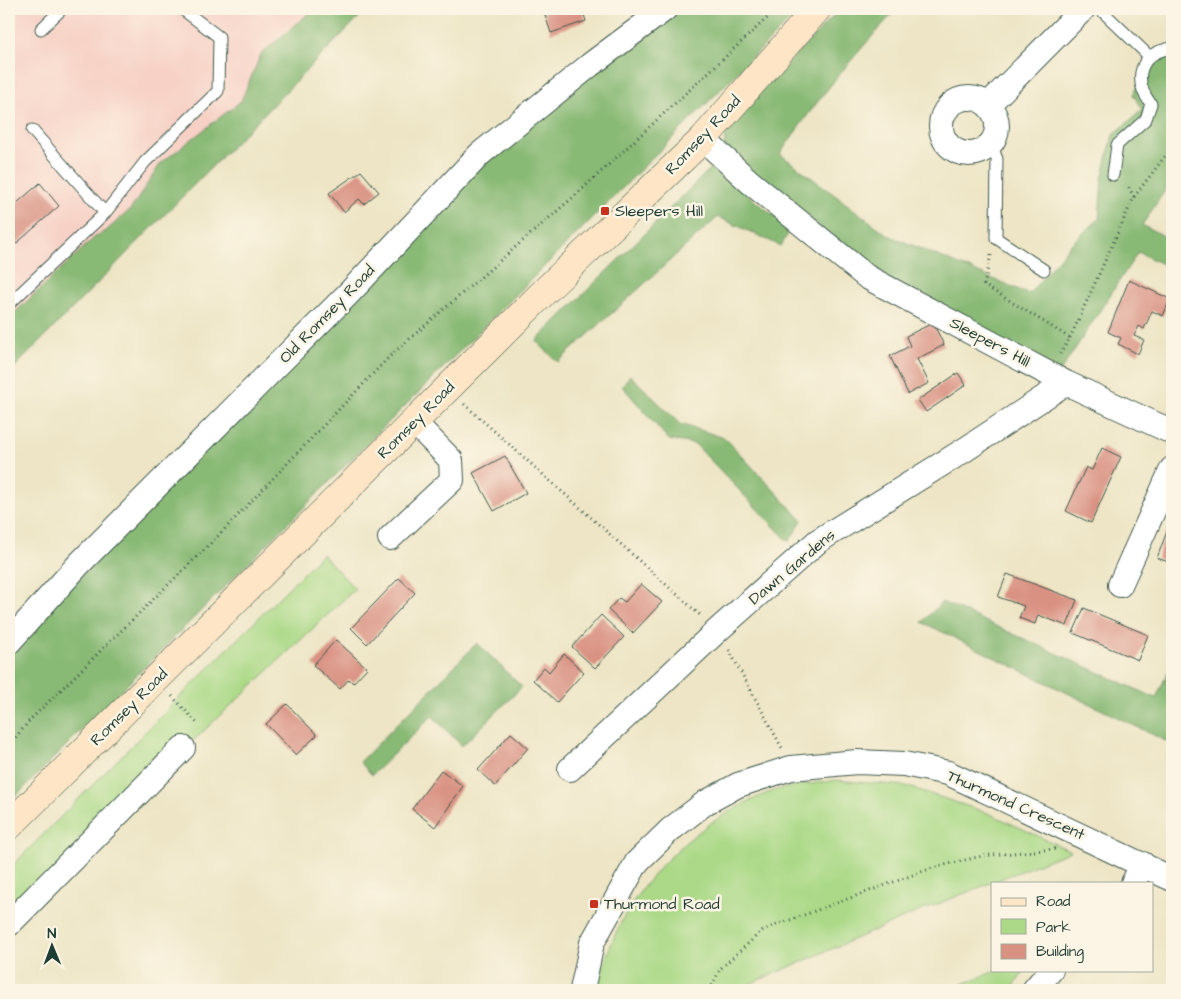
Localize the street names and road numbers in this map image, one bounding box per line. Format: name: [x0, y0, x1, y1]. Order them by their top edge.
street label: Romsey Road: [660, 90, 746, 180]
street label: Old Romsey Road: [274, 260, 381, 369]
street label: Sleepers Hill: [946, 312, 1034, 372]
street label: Romsey Road: [372, 376, 460, 464]
street label: Dawn Gardens: [744, 524, 840, 610]
street label: Romsey Road: [85, 663, 173, 751]
street label: Thurmond Crescent: [943, 765, 1089, 846]

